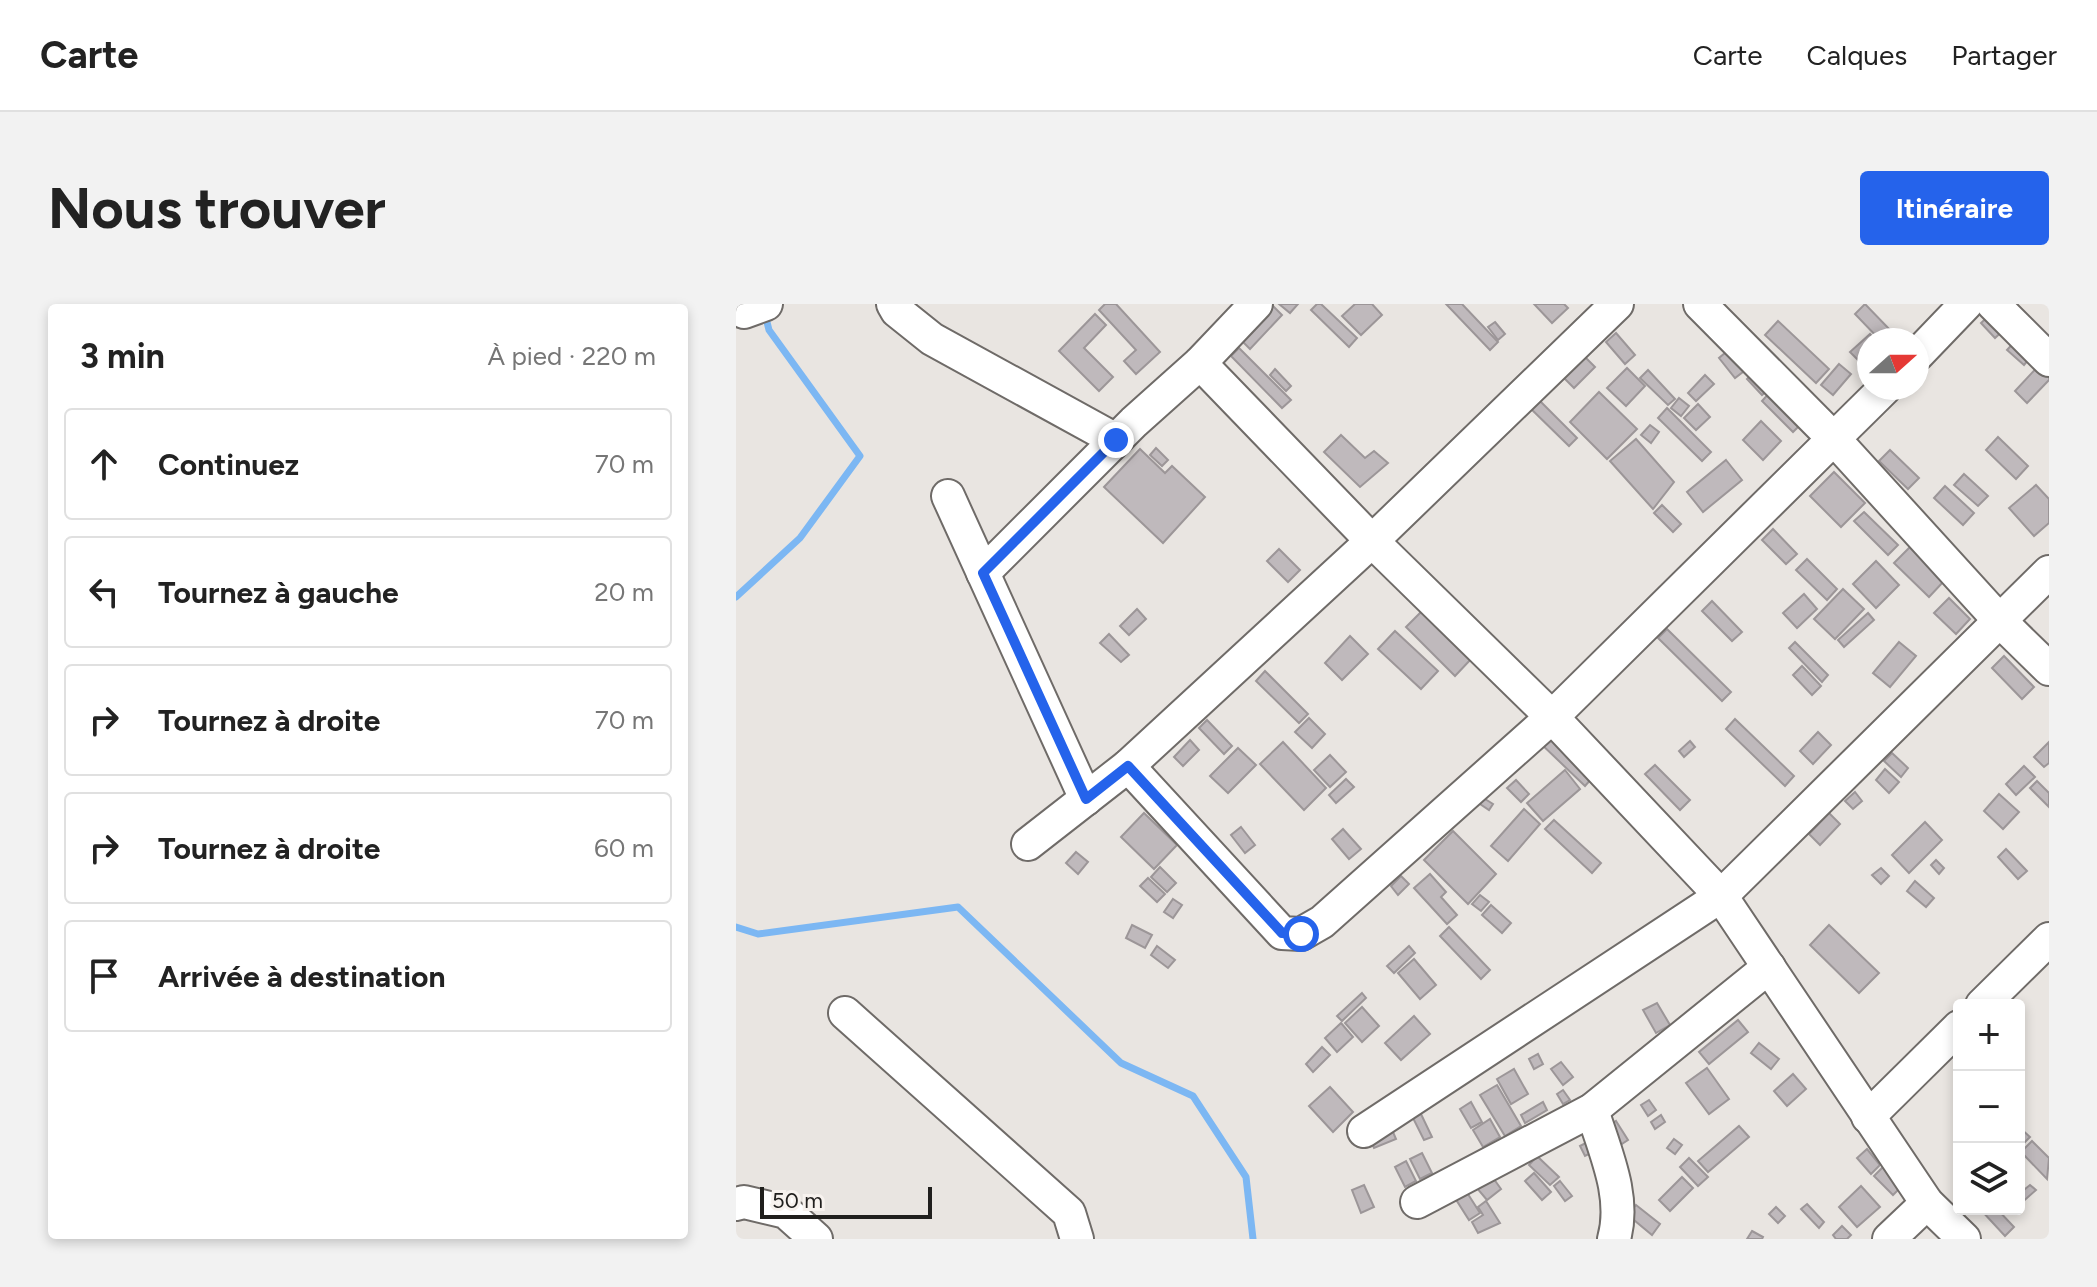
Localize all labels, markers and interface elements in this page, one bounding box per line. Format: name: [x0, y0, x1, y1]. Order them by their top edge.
text: Carte: [40, 32, 138, 78]
text: Carte: [1693, 38, 1763, 72]
text: Calques: [1807, 38, 1907, 72]
text: Partager: [1951, 38, 2057, 72]
button: Itinéraire: [1860, 171, 2049, 245]
text: Nous trouver: [48, 175, 386, 242]
north arrow: [1857, 328, 1929, 400]
text: 3 min: [80, 336, 165, 377]
text: À pied · 220 m: [487, 340, 656, 372]
route end: [1098, 422, 1134, 458]
icon: ahead: [82, 442, 126, 486]
text: Continuez: [158, 446, 299, 483]
text: 70 m: [595, 448, 654, 480]
icon: left: [82, 570, 126, 614]
text: Tournez à gauche: [158, 574, 399, 611]
text: 20 m: [594, 576, 654, 608]
icon: right: [82, 698, 126, 742]
text: Tournez à droite: [158, 702, 380, 739]
text: 70 m: [595, 704, 654, 736]
icon: right: [82, 826, 126, 870]
text: Tournez à droite: [158, 830, 380, 867]
text: 60 m: [594, 832, 654, 864]
route start: [1283, 916, 1319, 952]
icon: arrive: [82, 954, 126, 998]
text: Arrivée à destination: [158, 958, 445, 995]
map controls: [1953, 999, 2025, 1215]
button: +: [1953, 999, 2025, 1071]
button: −: [1953, 1071, 2025, 1143]
button: layers: [1953, 1143, 2025, 1215]
scale bar: [760, 1183, 932, 1219]
text: 50 m: [772, 1187, 823, 1214]

